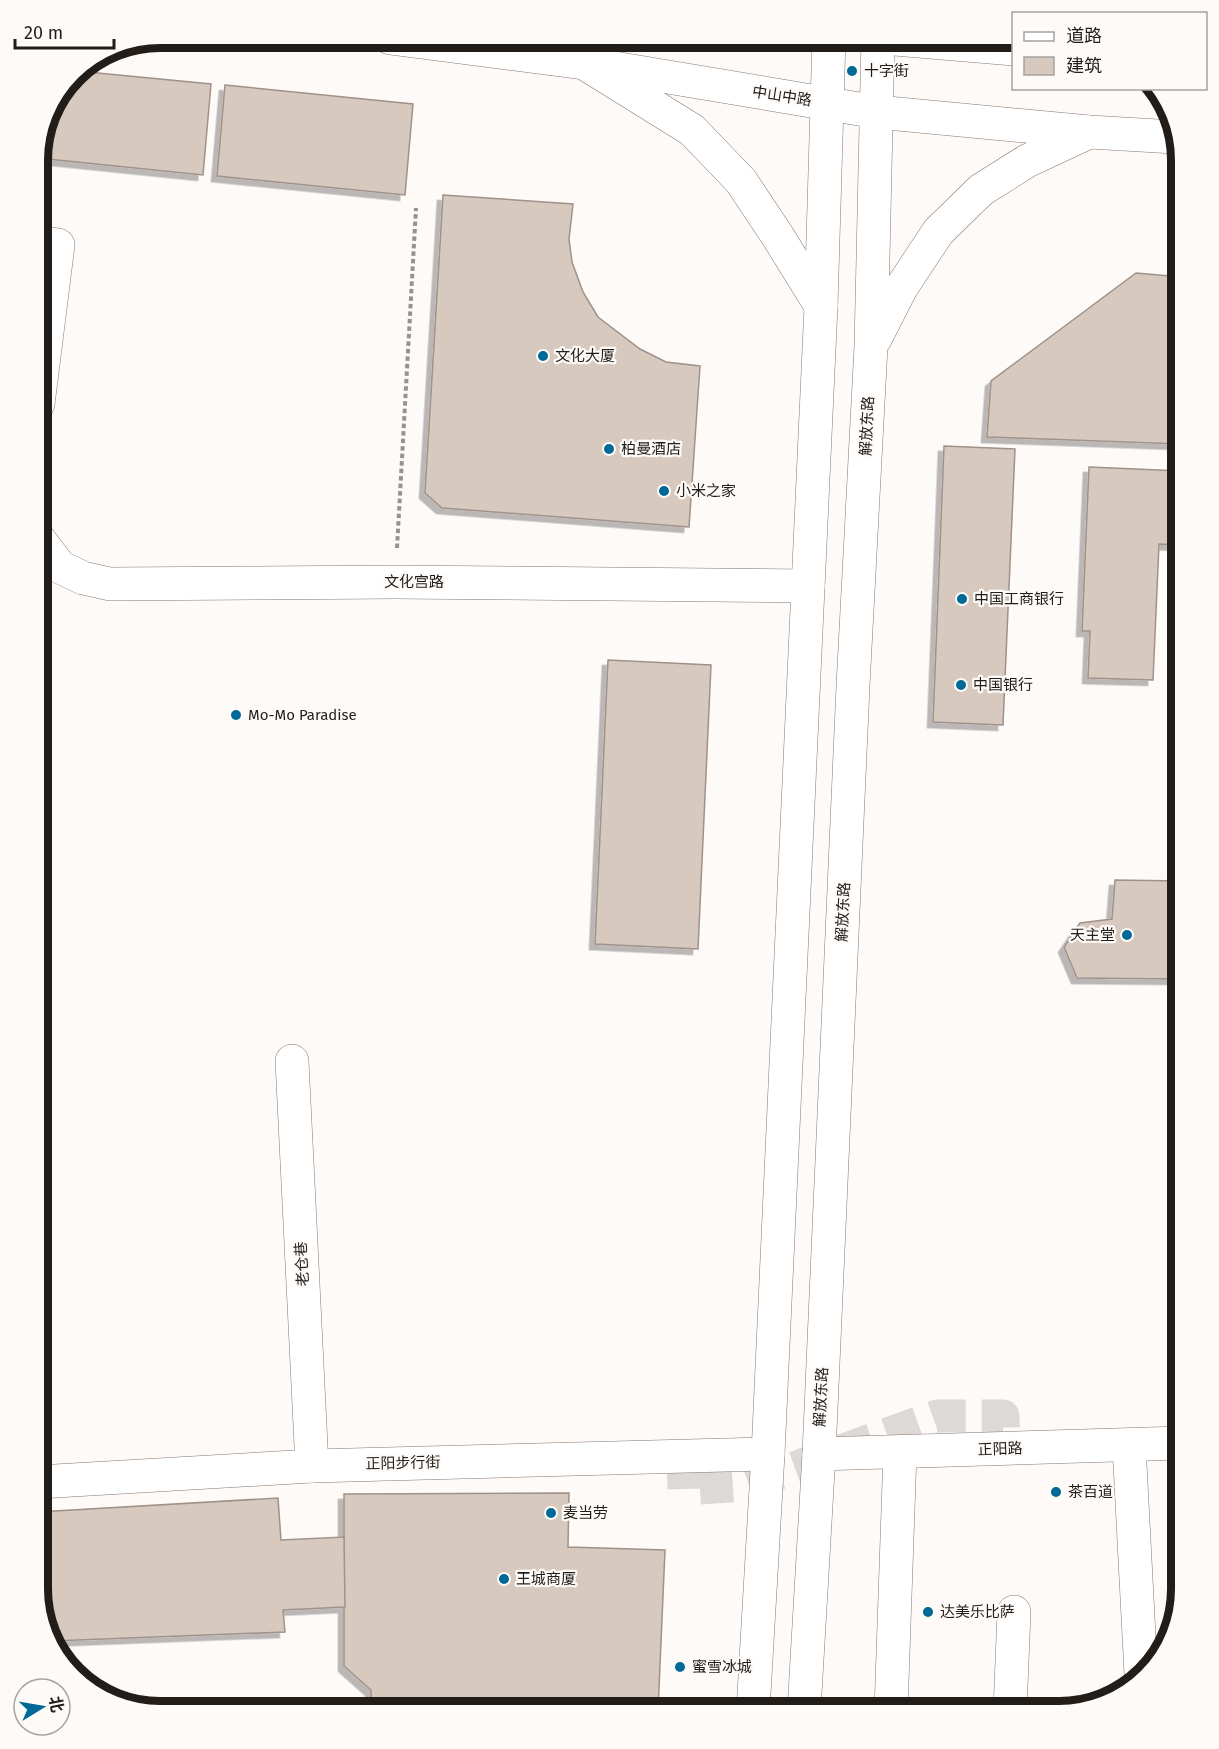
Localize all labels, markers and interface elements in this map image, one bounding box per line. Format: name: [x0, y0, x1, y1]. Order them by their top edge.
scale bar: [15, 12, 114, 50]
legend: [1012, 12, 1207, 90]
text: 20 m: [24, 22, 63, 44]
text: 道路: [1066, 25, 1102, 47]
text: 建筑: [1066, 55, 1102, 77]
place label: 十字街: [864, 62, 909, 80]
marker: 十字街: [845, 64, 859, 78]
street label: 中山中路: [751, 82, 813, 110]
place label: 文化大厦: [555, 347, 615, 365]
marker: 文化大厦: [536, 349, 550, 363]
street label: 解放东路: [856, 396, 878, 456]
place label: 柏曼酒店: [621, 440, 681, 458]
marker: 柏曼酒店: [602, 442, 616, 456]
place label: 小米之家: [676, 482, 736, 500]
marker: 小米之家: [657, 484, 671, 498]
street label: 文化宫路: [384, 573, 444, 591]
place label: 中国工商银行: [974, 590, 1064, 608]
marker: 中国工商银行: [955, 592, 969, 606]
place label: 中国银行: [973, 676, 1033, 694]
marker: 中国银行: [954, 678, 968, 692]
place label: Mo-Mo Paradise: [248, 706, 357, 724]
marker: Mo-Mo Paradise: [229, 708, 243, 722]
street label: 解放东路: [832, 882, 854, 942]
place label: 天主堂: [1070, 926, 1115, 944]
marker: 天主堂: [1120, 928, 1134, 942]
street label: 老仓巷: [292, 1241, 312, 1287]
street label: 解放东路: [810, 1367, 832, 1427]
street label: 正阳路: [977, 1439, 1023, 1459]
street label: 正阳步行街: [365, 1453, 441, 1473]
place label: 茶百道: [1068, 1483, 1113, 1501]
marker: 茶百道: [1049, 1485, 1063, 1499]
place label: 麦当劳: [563, 1504, 608, 1522]
marker: 麦当劳: [544, 1506, 558, 1520]
place label: 王城商厦: [516, 1570, 576, 1588]
marker: 王城商厦: [497, 1572, 511, 1586]
place label: 达美乐比萨: [940, 1603, 1015, 1621]
marker: 达美乐比萨: [921, 1605, 935, 1619]
place label: 蜜雪冰城: [692, 1658, 752, 1676]
marker: 蜜雪冰城: [673, 1660, 687, 1674]
north arrow: [12, 1677, 72, 1737]
text: 北: [45, 1695, 67, 1714]

